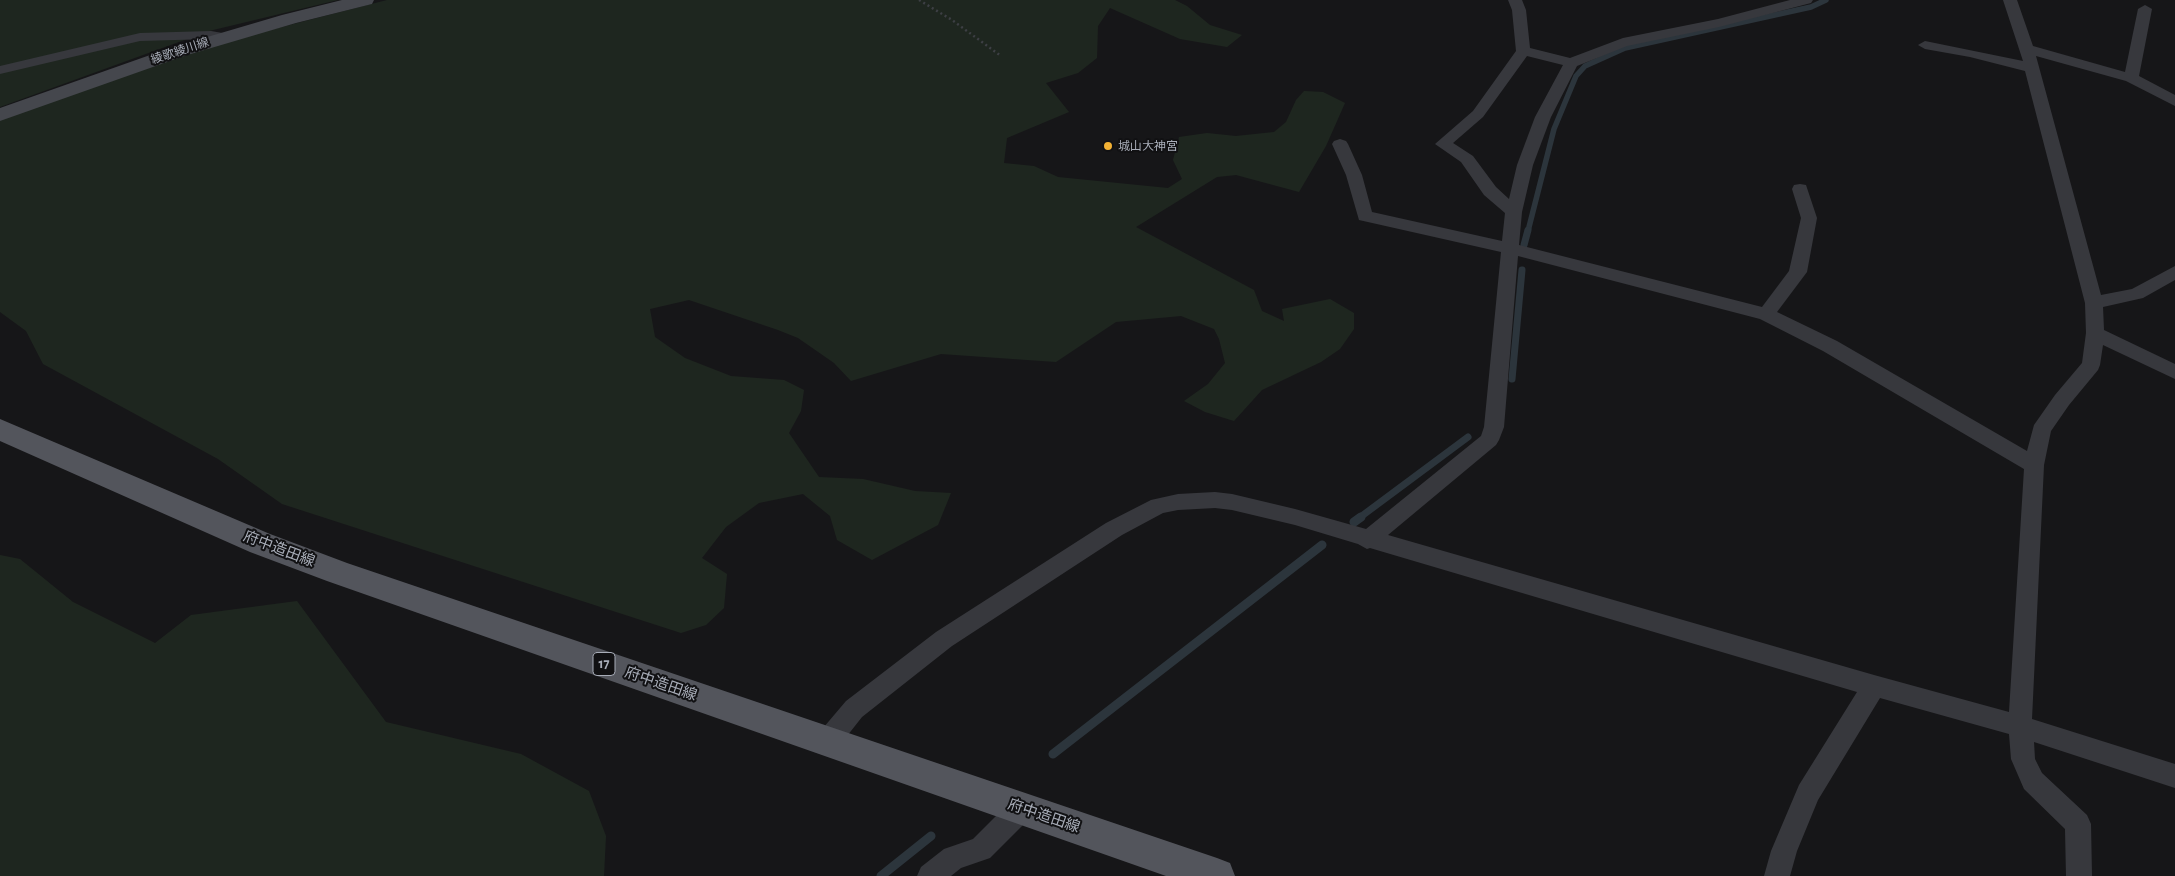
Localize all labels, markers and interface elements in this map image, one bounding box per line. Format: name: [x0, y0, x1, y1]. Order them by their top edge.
street label: 綾歌綾川線: [149, 35, 211, 67]
place label: 城山大神宮: [1118, 139, 1178, 153]
marker: 城山大神宮: [1102, 140, 1114, 152]
street label: 府中造田線: [241, 527, 317, 571]
road number: 17: [593, 652, 615, 676]
street label: 府中造田線: [623, 663, 699, 705]
street label: 府中造田線: [1006, 795, 1082, 837]

